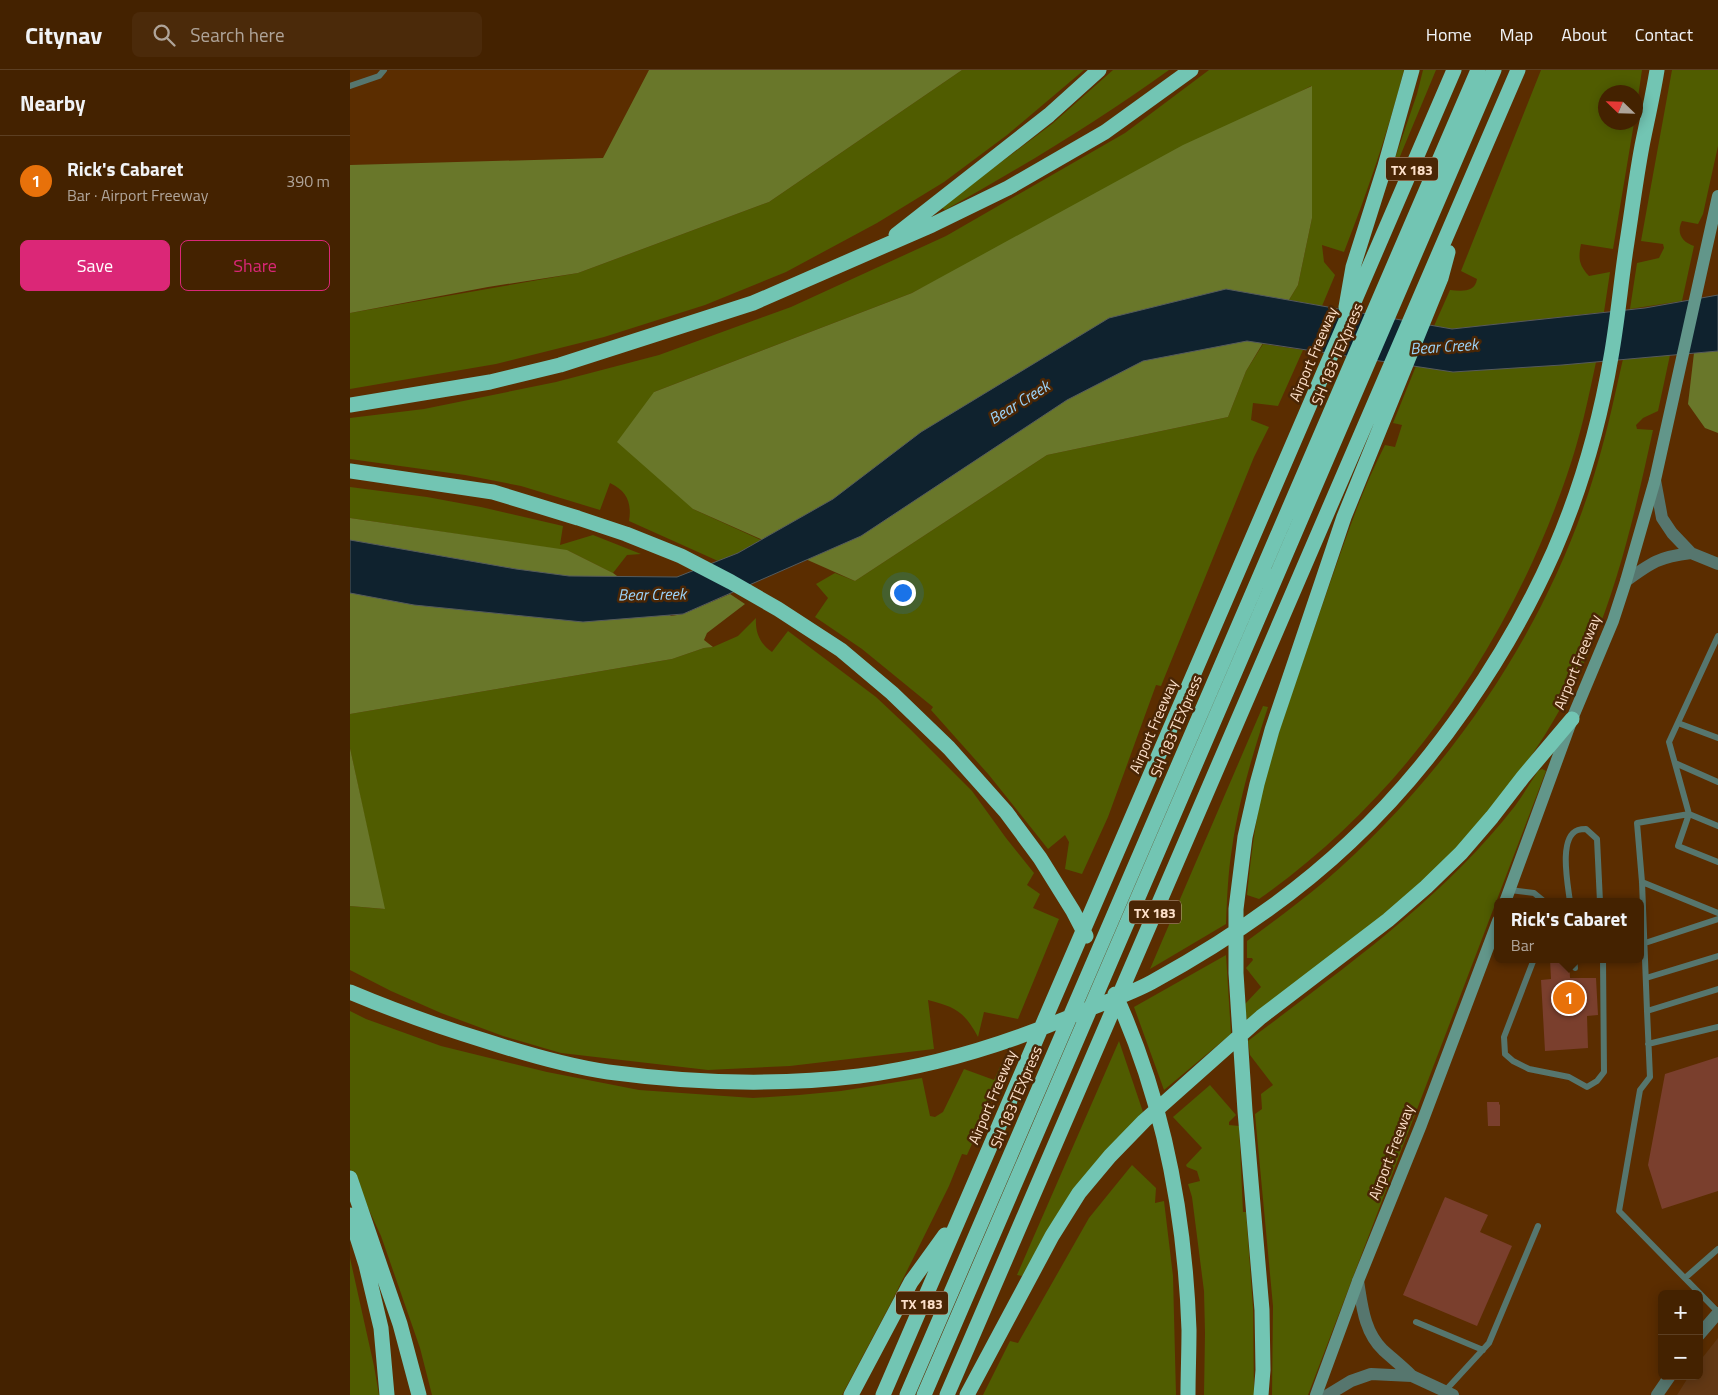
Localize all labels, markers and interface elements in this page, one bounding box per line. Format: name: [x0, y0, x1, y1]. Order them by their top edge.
search box: [132, 12, 482, 57]
text: Citynav: [25, 17, 102, 53]
text: Search here: [190, 20, 285, 49]
icon: search: [150, 21, 178, 49]
text: Home: [1426, 21, 1472, 48]
text: Map: [1500, 21, 1533, 48]
text: About: [1561, 21, 1607, 48]
text: Contact: [1635, 21, 1693, 48]
north arrow: [1598, 85, 1643, 130]
text: Nearby: [20, 87, 85, 119]
text: Rick's Cabaret: [67, 154, 183, 183]
road number: TX 183: [1386, 158, 1438, 180]
text: 1: [32, 169, 40, 193]
text: 390 m: [286, 169, 330, 193]
text: Bar · Airport Freeway: [67, 183, 208, 207]
button: Save: [20, 240, 170, 291]
button: Share: [180, 240, 330, 291]
street label: SH 183 TEXpress: [1305, 299, 1369, 409]
street label: Airport Freeway: [1283, 303, 1343, 405]
water label: Bear Creek: [1409, 332, 1481, 360]
water label: Bear Creek: [984, 373, 1056, 430]
your location: [890, 580, 916, 606]
water label: Bear Creek: [618, 581, 688, 607]
street label: Airport Freeway: [1547, 611, 1607, 713]
street label: SH 183 TEXpress: [1144, 671, 1208, 781]
street label: Airport Freeway: [1123, 675, 1183, 777]
popup: [1494, 898, 1644, 963]
road number: TX 183: [1129, 900, 1181, 924]
text: Rick's Cabaret: [1511, 904, 1627, 933]
text: Bar: [1511, 933, 1534, 957]
pin: 1: [1553, 979, 1585, 1017]
street label: SH 183 TEXpress: [984, 1042, 1048, 1152]
street label: Airport Freeway: [962, 1046, 1022, 1148]
street label: Airport Freeway: [1362, 1101, 1420, 1203]
map controls: [1658, 1290, 1703, 1380]
button: +: [1658, 1290, 1703, 1335]
road number: TX 183: [896, 1292, 948, 1314]
button: −: [1658, 1335, 1703, 1380]

